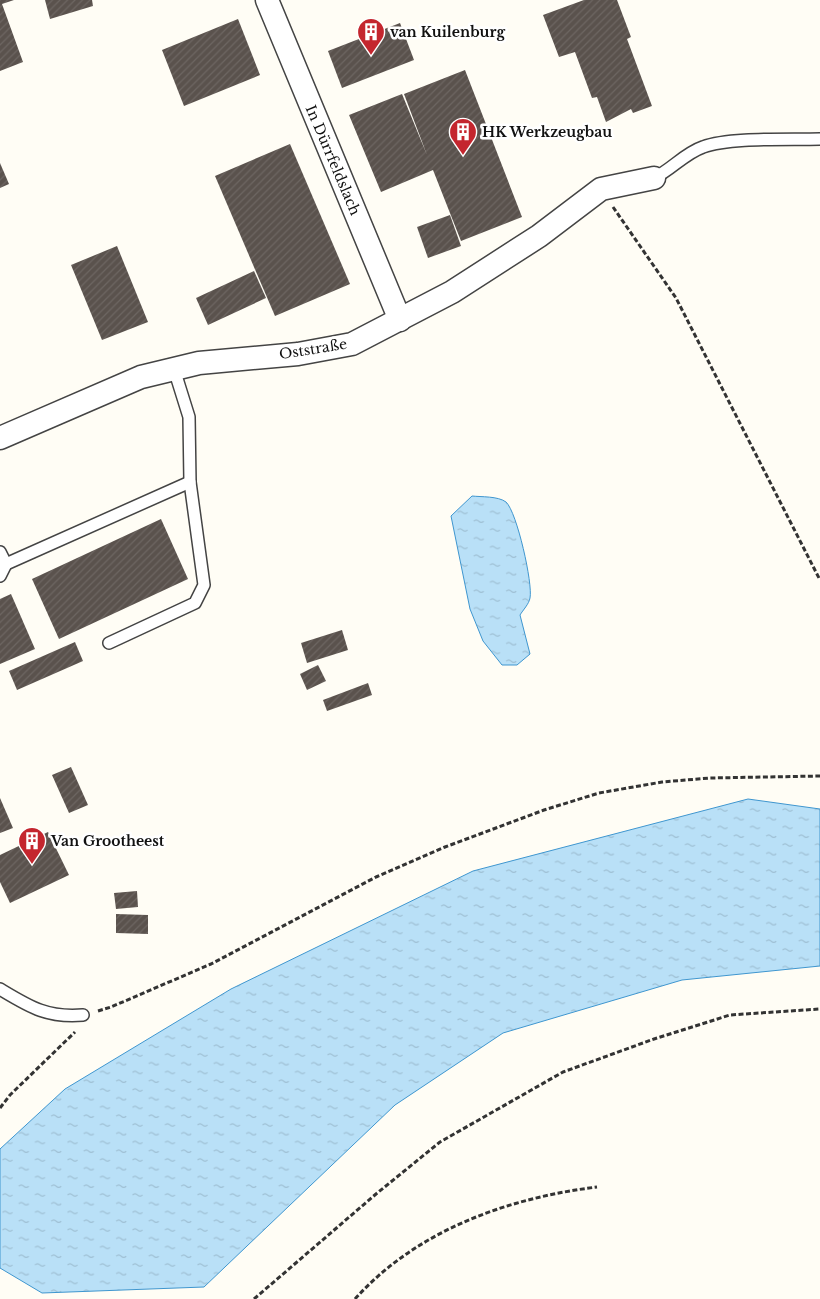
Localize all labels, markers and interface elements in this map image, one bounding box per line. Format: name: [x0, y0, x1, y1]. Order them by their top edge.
building icon: van Kuilenburg: [356, 17, 386, 56]
place label: van Kuilenburg: [390, 23, 505, 41]
street label: In Dürrfeldslach: [302, 102, 364, 218]
building icon: HK Werkzeugbau: [448, 117, 478, 156]
place label: HK Werkzeugbau: [482, 123, 612, 141]
street label: Oststraße: [278, 335, 348, 363]
building icon: Van Grootheest: [17, 826, 47, 865]
place label: Van Grootheest: [50, 832, 165, 850]

